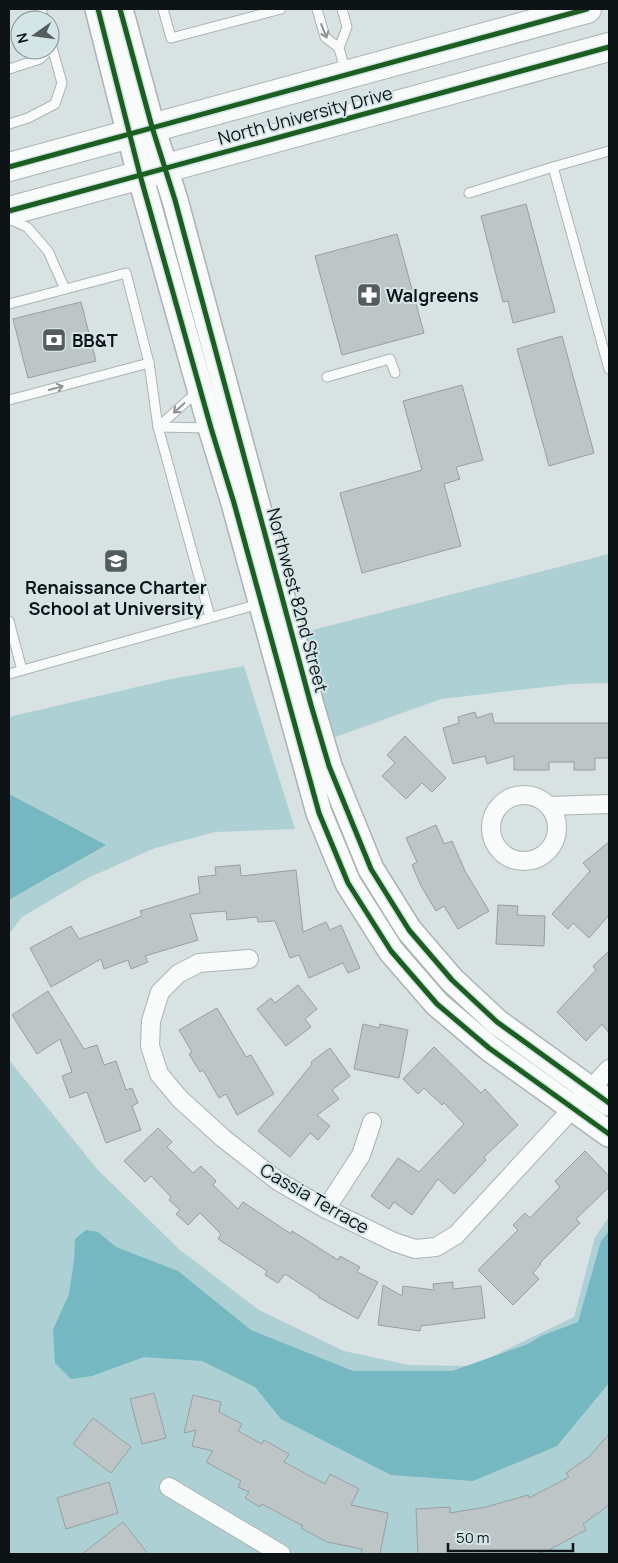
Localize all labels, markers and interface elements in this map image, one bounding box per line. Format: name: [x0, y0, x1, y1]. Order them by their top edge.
north arrow: [10, 10, 60, 60]
one-way arrow: [320, 23, 329, 38]
text: N: [11, 31, 32, 45]
street label: North University Drive: [215, 80, 395, 150]
pharmacy icon: Walgreens: [356, 282, 382, 308]
place label: Walgreens: [386, 283, 479, 307]
bank icon: BB&T: [41, 327, 67, 353]
place label: BB&T: [72, 328, 118, 352]
one-way arrow: [47, 382, 63, 392]
one-way arrow: [172, 402, 185, 414]
street label: Northwest 82nd Street: [262, 505, 334, 695]
school or university icon: Renaissance Charter School at University: [103, 548, 129, 574]
place label: Renaissance Charter School at University: [25, 575, 207, 620]
street label: Cassia Terrace: [256, 1157, 374, 1239]
scale bar: [448, 1520, 573, 1552]
text: 50 m: [456, 1527, 490, 1548]

